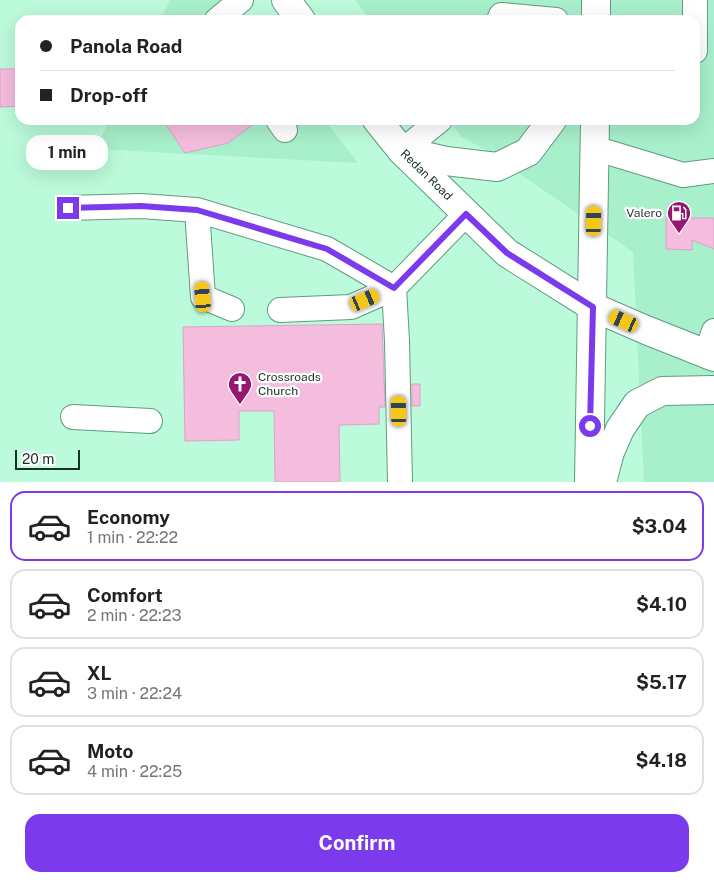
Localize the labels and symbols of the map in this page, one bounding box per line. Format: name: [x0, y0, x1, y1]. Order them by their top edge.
callout: 1 min: [27, 136, 109, 170]
street label: Redan Road: [398, 146, 455, 203]
route end: [57, 197, 79, 219]
fuel station icon: Valero: [666, 200, 692, 234]
car: [586, 206, 601, 236]
place label: Valero: [626, 206, 662, 220]
car: [194, 281, 211, 313]
car: [348, 287, 381, 313]
car: [607, 308, 640, 334]
place label: Crossroads Church: [258, 370, 321, 398]
church icon: Crossroads Church: [227, 371, 253, 405]
car: [391, 396, 406, 426]
route start: [579, 415, 601, 437]
scale bar: [15, 447, 80, 470]

